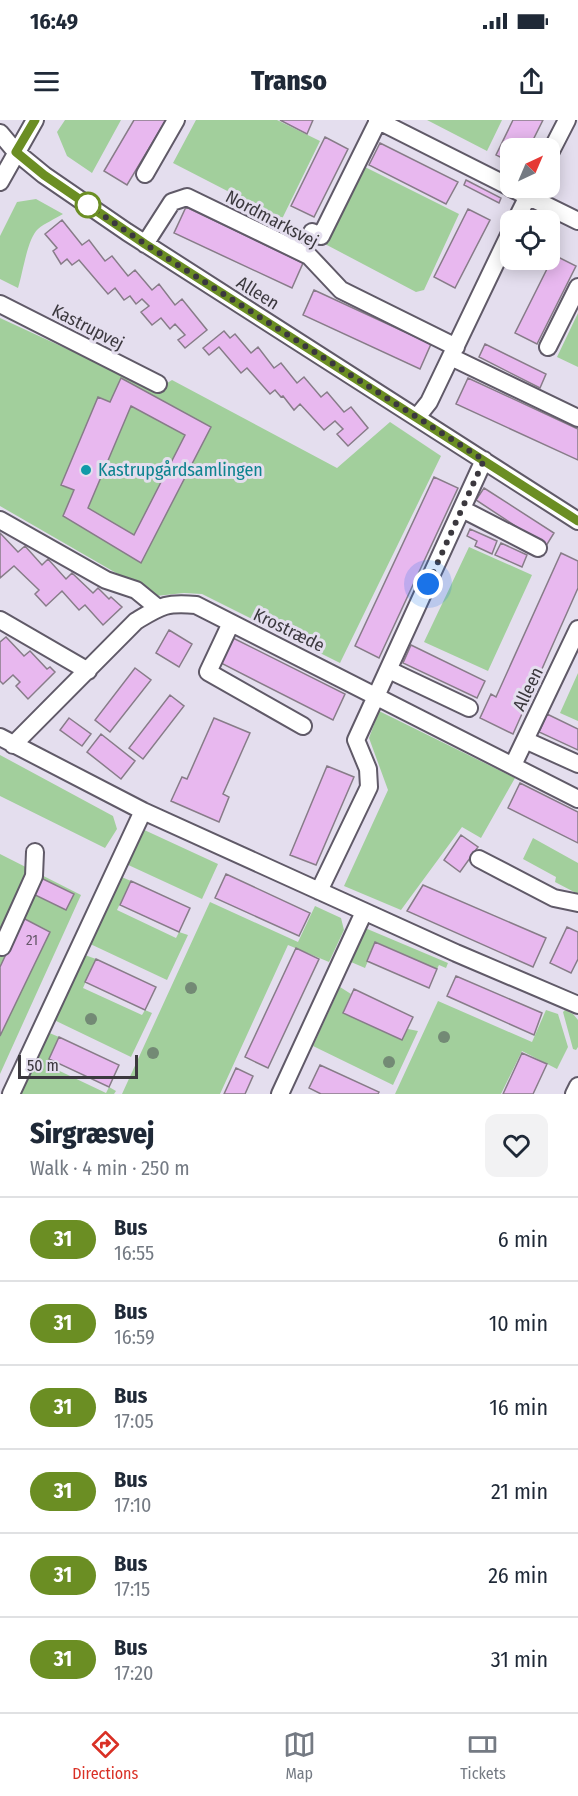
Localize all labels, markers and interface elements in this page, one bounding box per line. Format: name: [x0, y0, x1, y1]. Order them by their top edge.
text: 16:49: [30, 8, 78, 35]
icon: menu: [30, 65, 63, 98]
text: Transo: [251, 65, 327, 97]
icon: share: [515, 65, 548, 98]
north arrow: [500, 138, 560, 198]
map controls: [500, 138, 560, 270]
street label: Nordmarksvej: [222, 185, 322, 253]
unlabelled marker: [75, 192, 101, 218]
button: locate: [500, 210, 560, 270]
street label: Alleen: [233, 271, 283, 315]
street label: Kastrupvej: [48, 299, 128, 355]
place label: Kastrupgårdsamlingen: [98, 459, 263, 481]
marker: Kastrupgårdsamlingen: [79, 463, 93, 477]
your location: [413, 569, 443, 599]
street label: Krostræde: [250, 603, 328, 657]
street label: Alleen: [508, 663, 548, 715]
house number: 21: [26, 931, 38, 949]
scale bar: [18, 1052, 138, 1079]
text: 50 m: [27, 1056, 59, 1075]
button: heart: [485, 1114, 548, 1177]
text: Sirgræsvej: [30, 1117, 154, 1150]
text: Walk · 4 min · 250 m: [30, 1156, 190, 1180]
text: Bus: [114, 1214, 147, 1241]
text: 31: [54, 1226, 72, 1252]
text: 6 min: [498, 1226, 548, 1253]
text: 16:55: [114, 1241, 154, 1265]
text: Bus: [114, 1298, 147, 1325]
text: 31: [54, 1310, 72, 1336]
text: 10 min: [489, 1310, 548, 1337]
text: 16:59: [114, 1325, 155, 1349]
text: Bus: [114, 1382, 147, 1409]
text: 31: [54, 1394, 72, 1420]
text: 16 min: [489, 1394, 548, 1421]
text: 17:05: [114, 1409, 154, 1433]
text: Bus: [114, 1466, 147, 1493]
text: 31: [54, 1478, 72, 1504]
text: 21 min: [491, 1478, 548, 1505]
text: 17:10: [114, 1493, 152, 1517]
text: Bus: [114, 1550, 147, 1577]
text: 31: [54, 1562, 72, 1588]
text: 26 min: [488, 1562, 548, 1589]
text: 17:15: [114, 1577, 150, 1601]
text: Bus: [114, 1634, 147, 1661]
text: 31: [54, 1646, 72, 1672]
text: 31 min: [491, 1646, 548, 1673]
text: 17:20: [114, 1661, 153, 1685]
tab: Directions: [72, 1728, 138, 1783]
tab: Map: [283, 1728, 316, 1783]
tab: Tickets: [460, 1728, 506, 1783]

